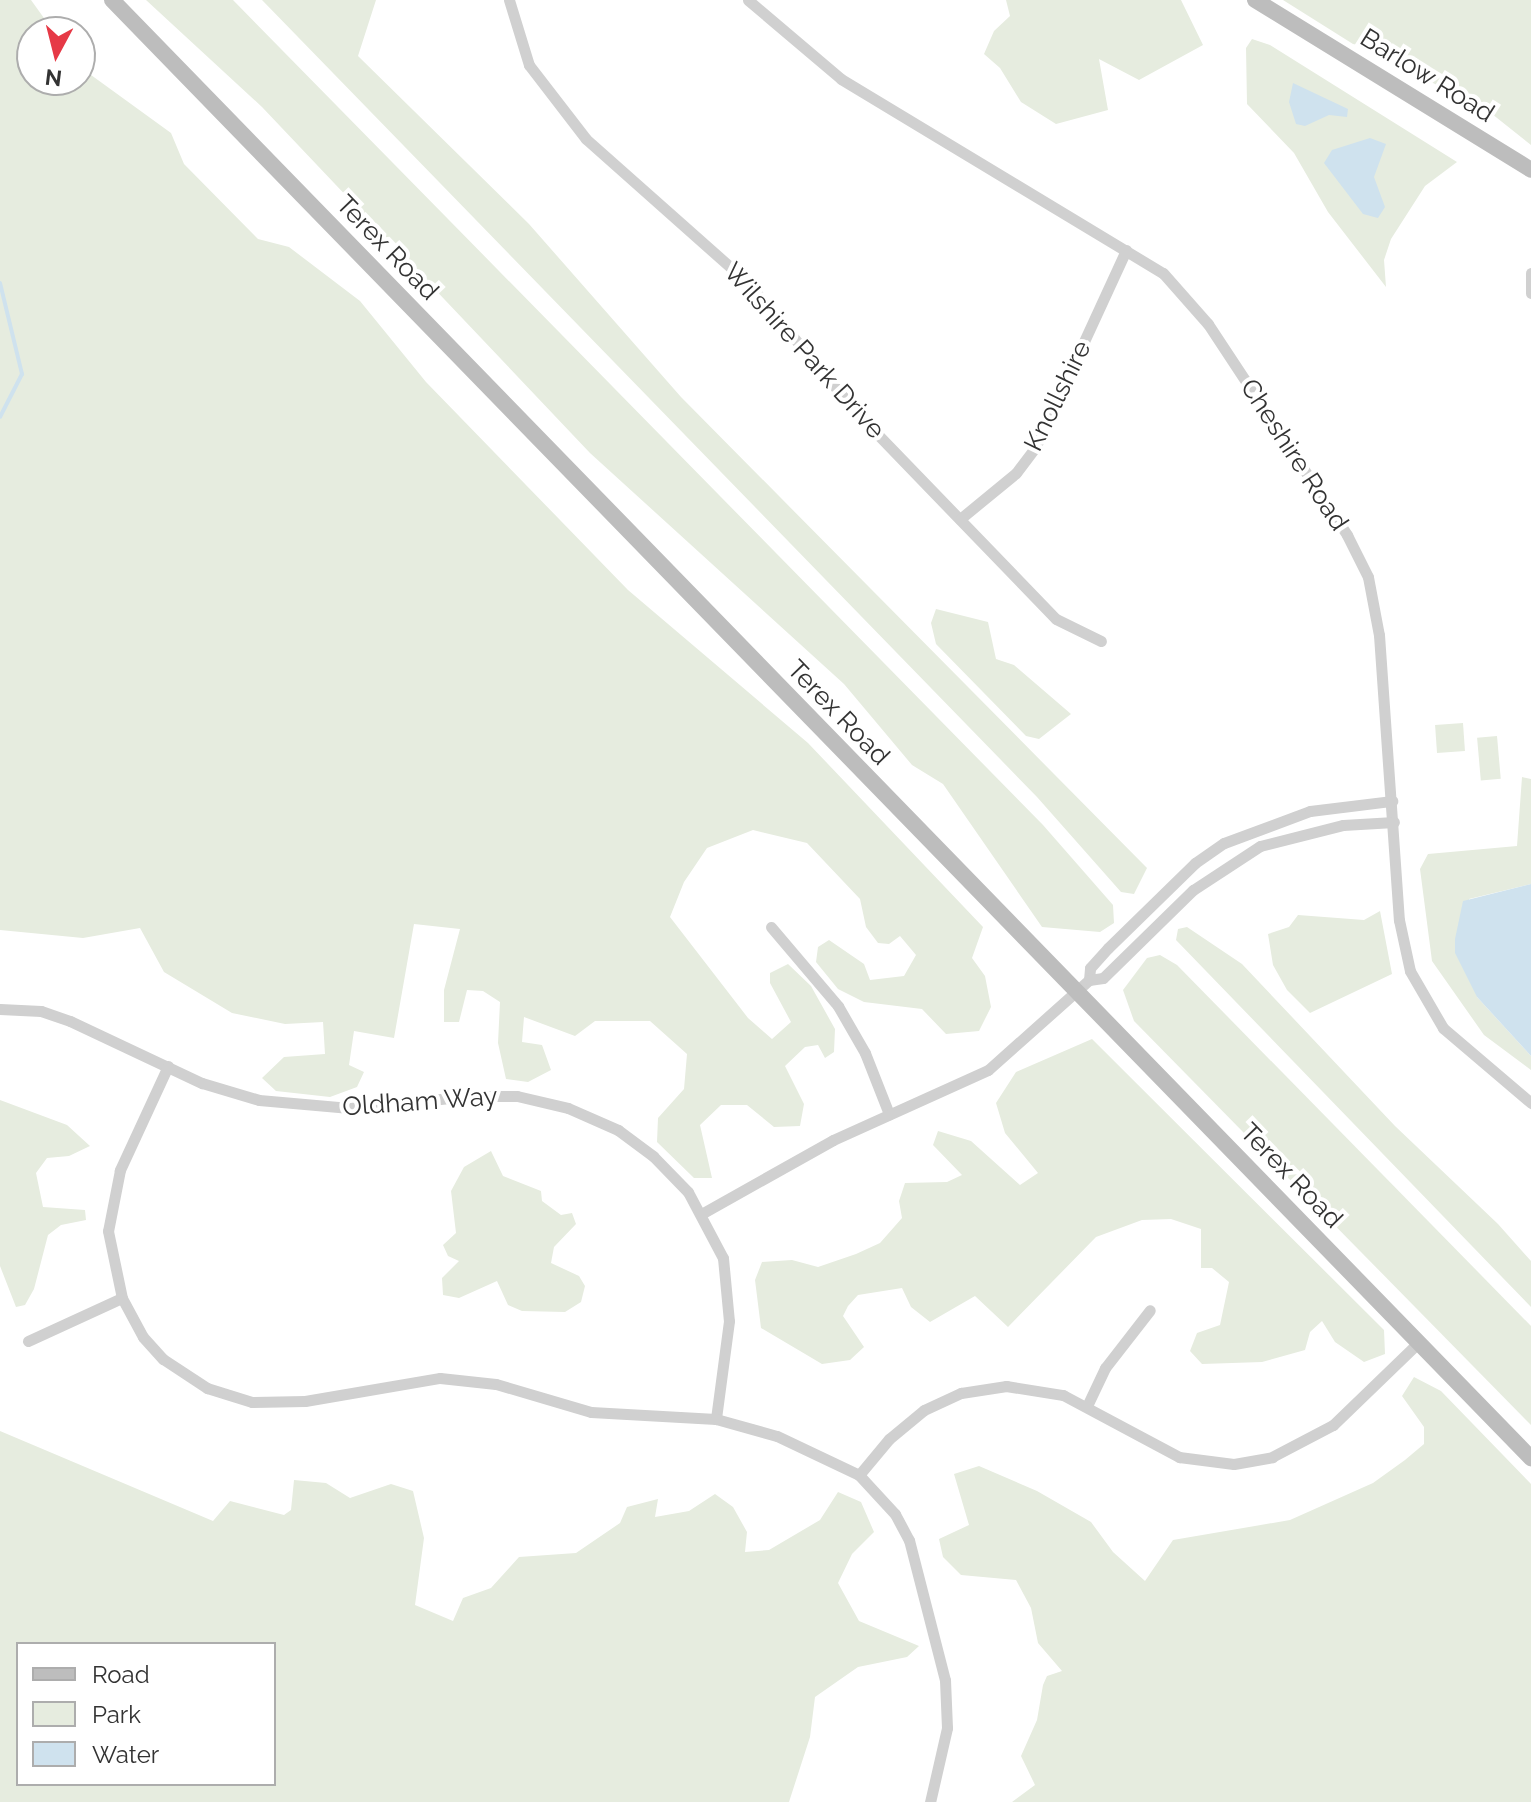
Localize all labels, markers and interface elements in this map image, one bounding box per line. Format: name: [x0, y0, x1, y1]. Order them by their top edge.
north arrow: [16, 16, 96, 96]
street label: Barlow Road: [1354, 22, 1500, 130]
text: N: [43, 64, 63, 92]
street label: Terex Road: [329, 189, 445, 307]
street label: Wilshire Park Drive: [717, 257, 891, 445]
street label: Knollshire: [1018, 336, 1098, 456]
street label: Cheshire Road: [1233, 373, 1355, 537]
street label: Terex Road: [780, 654, 896, 772]
street label: Oldham Way: [341, 1081, 499, 1123]
street label: Terex Road: [1233, 1117, 1349, 1235]
legend: [16, 1642, 276, 1786]
text: Road: [92, 1660, 150, 1689]
text: Park: [92, 1700, 141, 1729]
text: Water: [92, 1740, 159, 1769]

